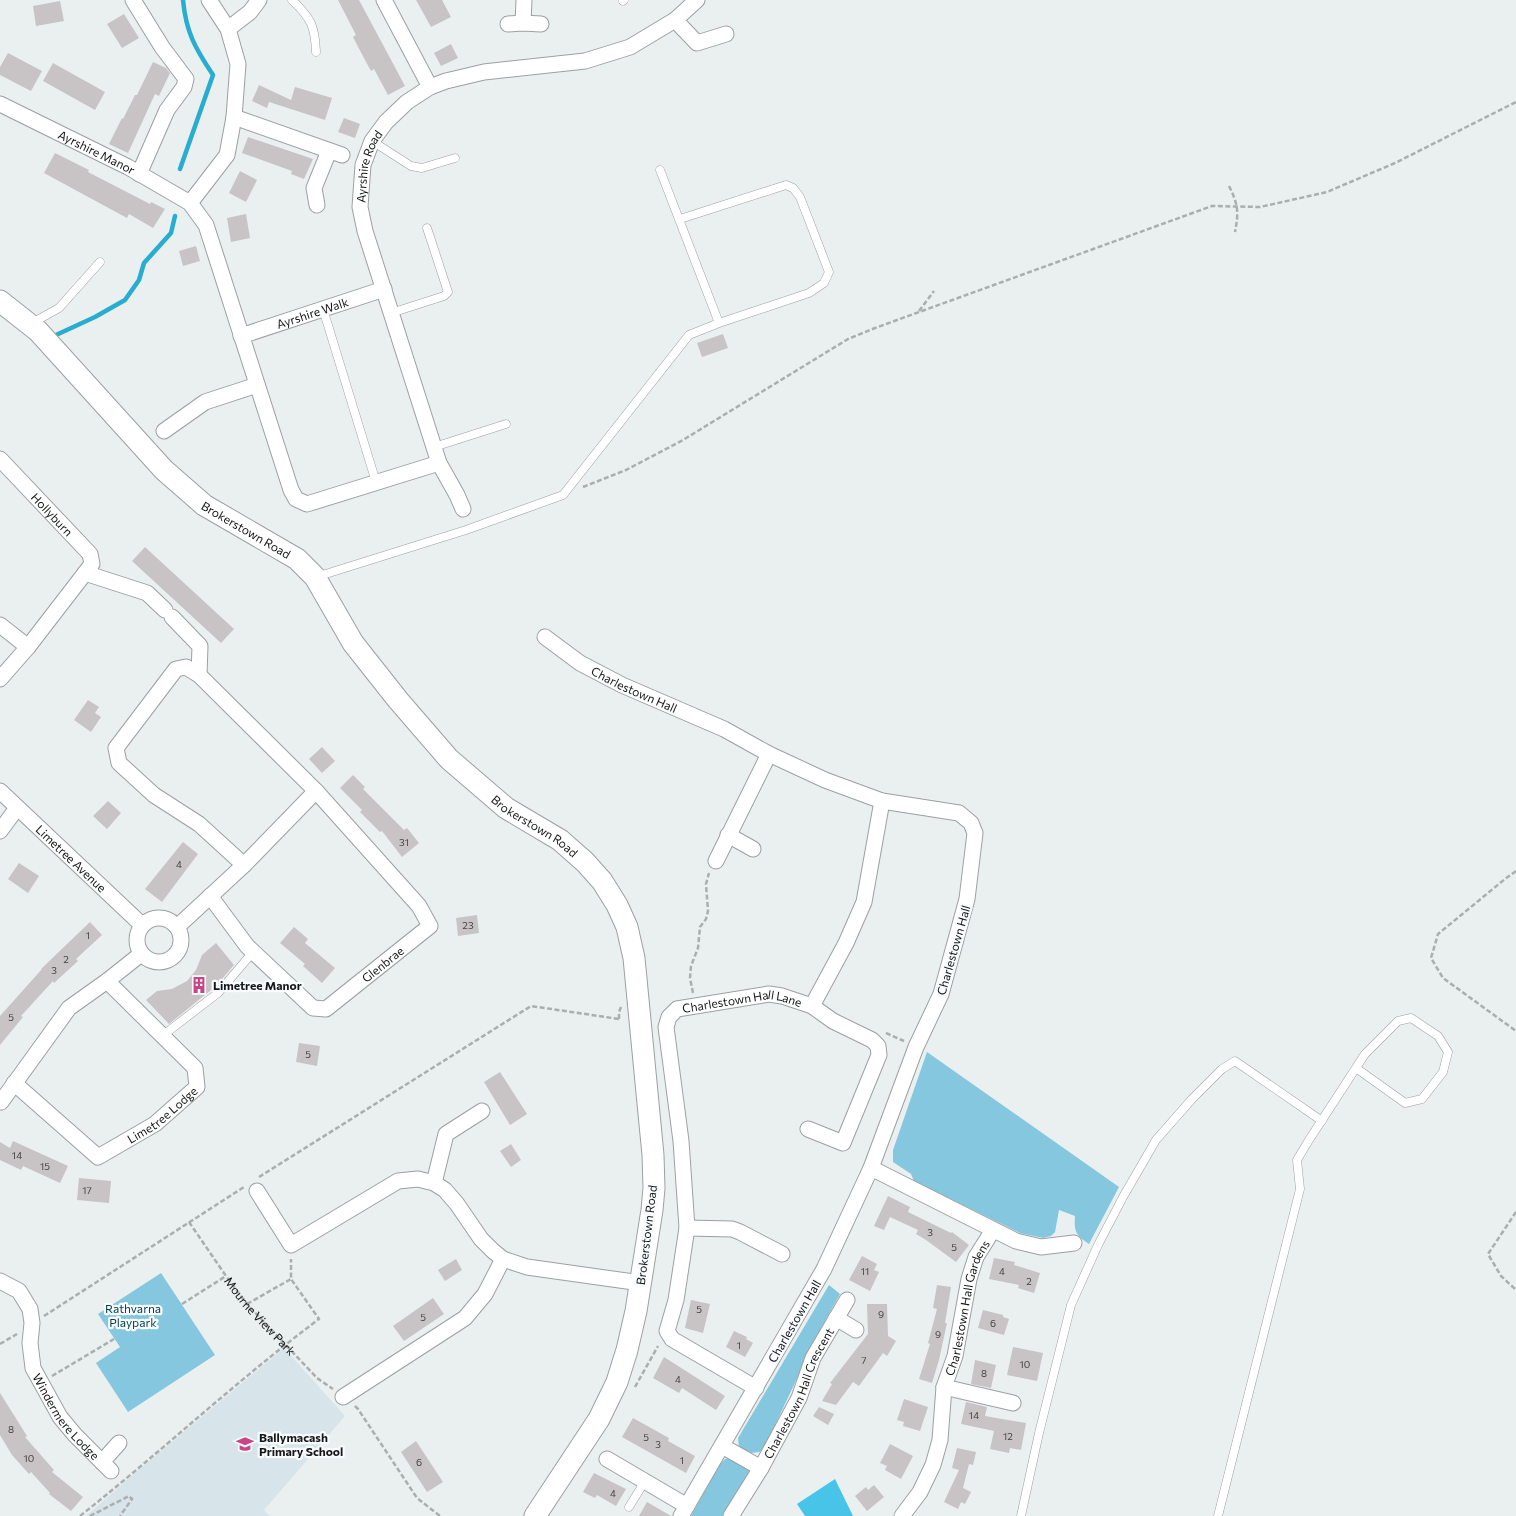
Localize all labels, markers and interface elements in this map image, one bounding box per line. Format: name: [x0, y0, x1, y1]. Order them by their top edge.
street label: Ayrshire Manor: [56, 127, 138, 177]
street label: Ayrshire Road: [353, 127, 385, 203]
street label: Ayrshire Walk: [275, 294, 350, 331]
street label: Hollyburn: [29, 490, 76, 539]
street label: Brokerstown Road: [199, 498, 293, 561]
street label: Charlestown Hall: [589, 663, 679, 715]
street label: Brokerstown Road: [489, 792, 581, 860]
street label: Limetree Avenue: [33, 822, 109, 895]
house number: 31: [399, 836, 409, 848]
house number: 4: [176, 858, 182, 870]
street label: Charlestown Hall: [933, 903, 973, 997]
house number: 23: [462, 919, 474, 931]
house number: 1: [86, 929, 90, 941]
street label: Glenbrae: [359, 943, 406, 985]
house number: 2: [63, 953, 69, 965]
house number: 3: [51, 964, 57, 976]
building icon: Limetree Manor: [189, 975, 209, 995]
place label: Limetree Manor: [213, 978, 302, 992]
street label: Charlestown Hall Lane: [681, 987, 804, 1015]
house number: 5: [8, 1011, 14, 1023]
house number: 5: [305, 1048, 311, 1060]
street label: Limetree Lodge: [124, 1083, 200, 1146]
house number: 14: [12, 1149, 22, 1161]
house number: 15: [40, 1160, 50, 1172]
house number: 17: [82, 1184, 92, 1196]
street label: Brokerstown Road: [633, 1184, 659, 1286]
house number: 3: [927, 1226, 933, 1238]
street label: Charlestown Hall Gardens: [942, 1237, 992, 1377]
house number: 5: [951, 1241, 957, 1253]
house number: 11: [861, 1265, 869, 1277]
house number: 4: [999, 1265, 1005, 1277]
street label: Mourne View Park: [222, 1274, 299, 1358]
house number: 2: [1026, 1275, 1032, 1287]
street label: Charlestown Hall: [765, 1277, 823, 1365]
park label: Rathvarna Playpark: [105, 1301, 161, 1329]
house number: 5: [696, 1303, 702, 1315]
house number: 9: [878, 1308, 884, 1320]
house number: 5: [420, 1311, 426, 1323]
house number: 6: [990, 1317, 996, 1329]
street label: Charlestown Hall Crescent: [761, 1325, 836, 1461]
house number: 9: [935, 1328, 941, 1340]
house number: 1: [737, 1339, 741, 1351]
house number: 7: [861, 1354, 867, 1366]
house number: 10: [1020, 1358, 1030, 1370]
house number: 8: [981, 1367, 987, 1379]
street label: Windermere Lodge: [30, 1371, 102, 1462]
house number: 4: [675, 1373, 681, 1385]
house number: 14: [969, 1409, 979, 1421]
house number: 8: [8, 1423, 14, 1435]
place label: Ballymacash Primary School: [259, 1430, 343, 1458]
house number: 12: [1003, 1430, 1013, 1442]
house number: 5: [643, 1431, 649, 1443]
school or university icon: Ballymacash Primary School: [235, 1434, 255, 1454]
house number: 3: [655, 1438, 661, 1450]
house number: 10: [24, 1452, 34, 1464]
house number: 1: [680, 1454, 684, 1466]
house number: 6: [416, 1456, 422, 1468]
house number: 4: [610, 1487, 616, 1499]

